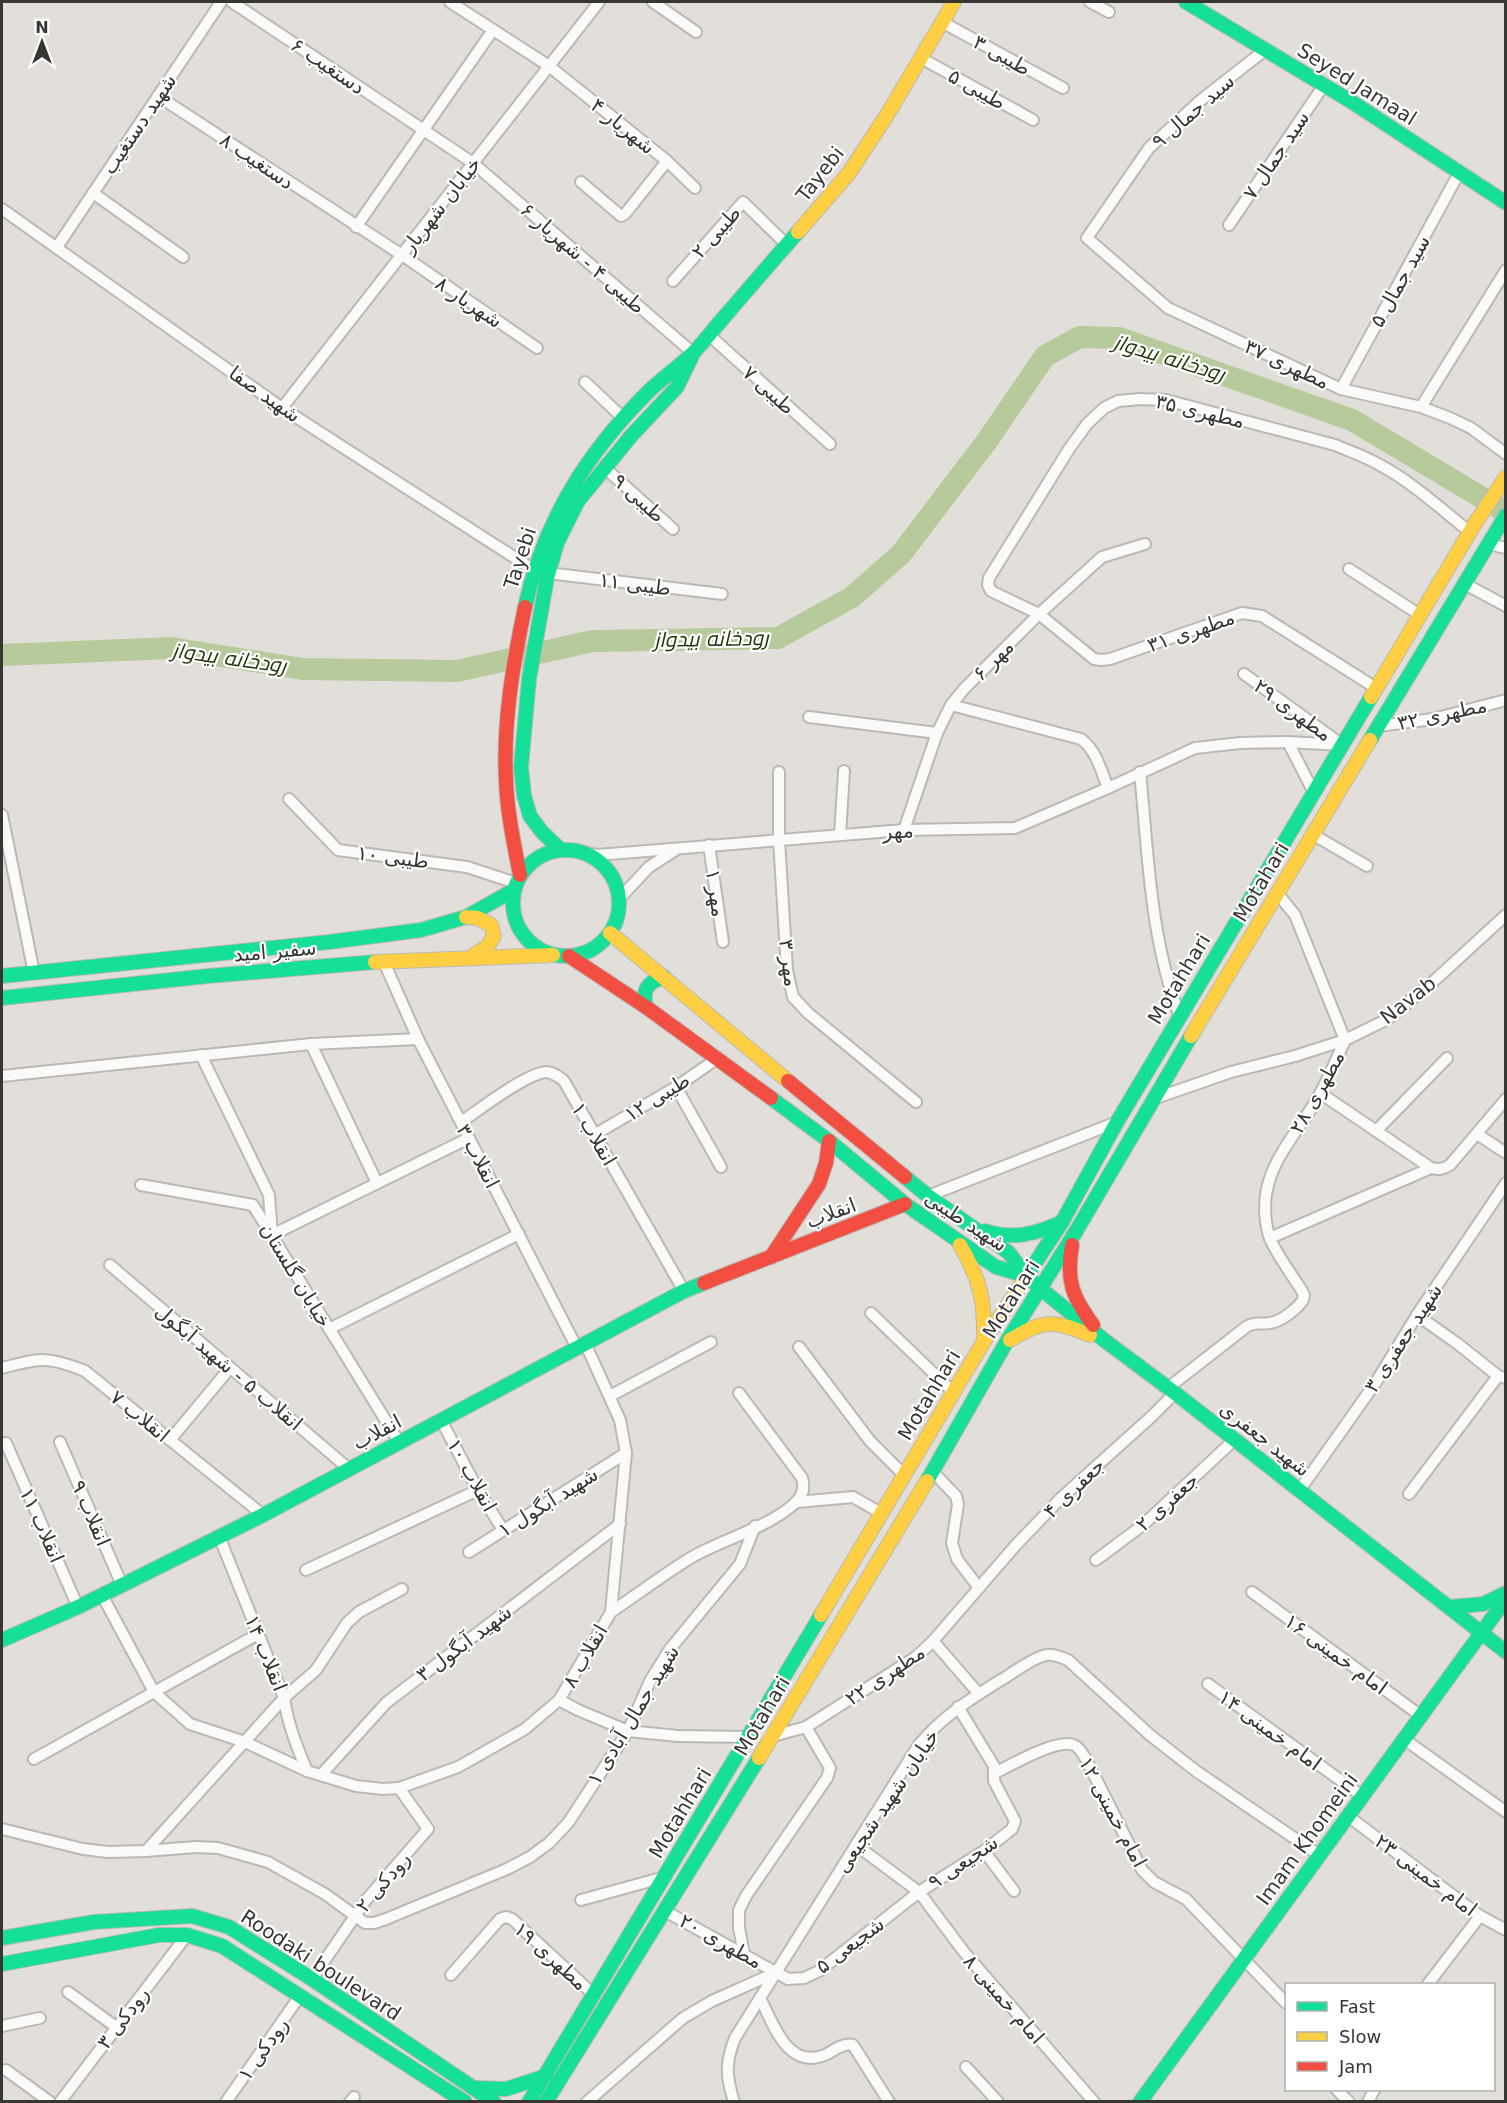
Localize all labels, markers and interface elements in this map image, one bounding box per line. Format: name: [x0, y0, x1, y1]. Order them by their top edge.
north arrow: [12, 12, 72, 72]
text: N: [35, 18, 49, 37]
street label: طیبی ۳: [969, 30, 1035, 80]
street label: دستغیب ۶: [286, 33, 370, 99]
street label: Seyed Jamaal: [1293, 38, 1421, 130]
street label: طیبی ۵: [944, 64, 1010, 114]
street label: شهید دستغیب: [97, 69, 181, 179]
street label: سید جمال ۹: [1147, 69, 1239, 153]
street label: شهریار ۴: [586, 93, 660, 159]
street label: سید جمال ۷: [1238, 106, 1314, 204]
street label: دستغیب ۸: [215, 128, 299, 194]
street label: Tayebi: [790, 142, 849, 207]
street label: خیابان شهریار: [395, 152, 486, 259]
street label: طیبی ۴ - شهریار ۶: [516, 197, 650, 319]
street label: طیبی ۲: [686, 201, 746, 263]
street label: سید جمال ۵: [1365, 231, 1435, 331]
street label: شهریار ۸: [431, 271, 507, 333]
water label: رودخانه بیدواز: [1108, 329, 1229, 387]
street label: مطهری ۳۷: [1241, 334, 1333, 394]
street label: طیبی ۷: [738, 360, 800, 420]
street label: شهید صفا: [225, 361, 305, 427]
street label: مطهری ۳۵: [1153, 389, 1247, 433]
street label: طیبی ۹: [608, 468, 670, 528]
street label: Tayebi: [498, 524, 541, 593]
street label: طیبی ۱۱: [598, 568, 672, 600]
street label: مطهری ۳۱: [1144, 605, 1238, 657]
water label: رودخانه بیدواز: [650, 626, 770, 652]
street label: مهر ۶: [968, 635, 1018, 685]
water label: رودخانه بیدواز: [167, 638, 289, 678]
street label: مطهری ۲۹: [1249, 674, 1337, 746]
street label: مطهری ۳۲: [1395, 693, 1489, 735]
street label: مهر: [881, 818, 914, 844]
street label: Motahari: [1228, 838, 1294, 926]
street label: طیبی ۱۰: [356, 841, 430, 873]
street label: مهر ۱: [701, 868, 731, 918]
street label: Motahhari: [1143, 930, 1215, 1028]
street label: سفیر امید: [233, 935, 317, 967]
street label: مهر ۳: [774, 938, 804, 988]
street label: Navab: [1375, 971, 1441, 1029]
street label: مطهری ۲۸: [1284, 1046, 1350, 1138]
street label: طیبی ۱۲: [620, 1068, 694, 1126]
street label: انقلاب ۱: [566, 1098, 622, 1170]
street label: انقلاب ۳: [452, 1120, 504, 1192]
street label: شهید طیبی: [920, 1185, 1012, 1257]
street label: انقلاب: [802, 1192, 860, 1234]
street label: خیابان گلستان: [255, 1218, 337, 1332]
street label: Motahari: [977, 1255, 1045, 1343]
street label: شهید جعفری ۳: [1359, 1279, 1447, 1397]
street label: انقلاب ۵ - شهید آبگول: [150, 1298, 308, 1436]
street label: Motahhari: [893, 1346, 965, 1444]
street label: انقلاب ۷: [106, 1385, 174, 1447]
street label: شهید جعفری: [1215, 1396, 1315, 1482]
street label: انقلاب: [348, 1409, 406, 1455]
street label: انقلاب ۱۰: [442, 1434, 502, 1516]
street label: جعفری ۴: [1038, 1453, 1110, 1523]
street label: شهید آبگول ۱: [493, 1461, 602, 1542]
street label: جعفری ۲: [1131, 1468, 1203, 1536]
street label: انقلاب ۹: [66, 1477, 116, 1549]
street label: انقلاب ۱۱: [15, 1484, 69, 1566]
street label: شهید آبگول ۳: [411, 1599, 516, 1687]
street label: امام خمینی ۱۶: [1280, 1609, 1392, 1699]
street label: انقلاب ۱۴: [240, 1611, 292, 1695]
street label: انقلاب ۸: [557, 1620, 613, 1692]
street label: شهید جمال آبادی ۱: [581, 1640, 684, 1789]
street label: مطهری ۲۲: [841, 1640, 929, 1710]
street label: Motahari: [729, 1672, 795, 1760]
street label: امام خمینی ۱۴: [1214, 1685, 1326, 1775]
street label: خیابان شهید شجیعی: [830, 1725, 944, 1877]
street label: امام خمینی ۱۲: [1074, 1753, 1152, 1871]
street label: Motahhari: [644, 1764, 716, 1862]
street label: Imam Khomeini: [1251, 1768, 1363, 1910]
street label: امام خمینی ۲۳: [1370, 1829, 1482, 1921]
street label: شجیعی ۹: [923, 1830, 1003, 1894]
street label: رودکی ۲: [351, 1847, 415, 1917]
street label: Roodaki boulevard: [236, 1904, 406, 2026]
street label: مطهری ۲۰: [675, 1908, 767, 1974]
street label: شجیعی ۵: [811, 1912, 889, 1978]
street label: مطهری ۱۹: [509, 1917, 593, 1995]
street label: امام خمینی ۸: [959, 1949, 1049, 2049]
street label: رودکی ۳: [92, 1982, 154, 2054]
legend: [1285, 1983, 1495, 2091]
text: Fast: [1339, 1996, 1375, 2017]
street label: رودکی ۱: [233, 2013, 293, 2085]
text: Slow: [1339, 2026, 1381, 2047]
text: Jam: [1338, 2056, 1373, 2077]

